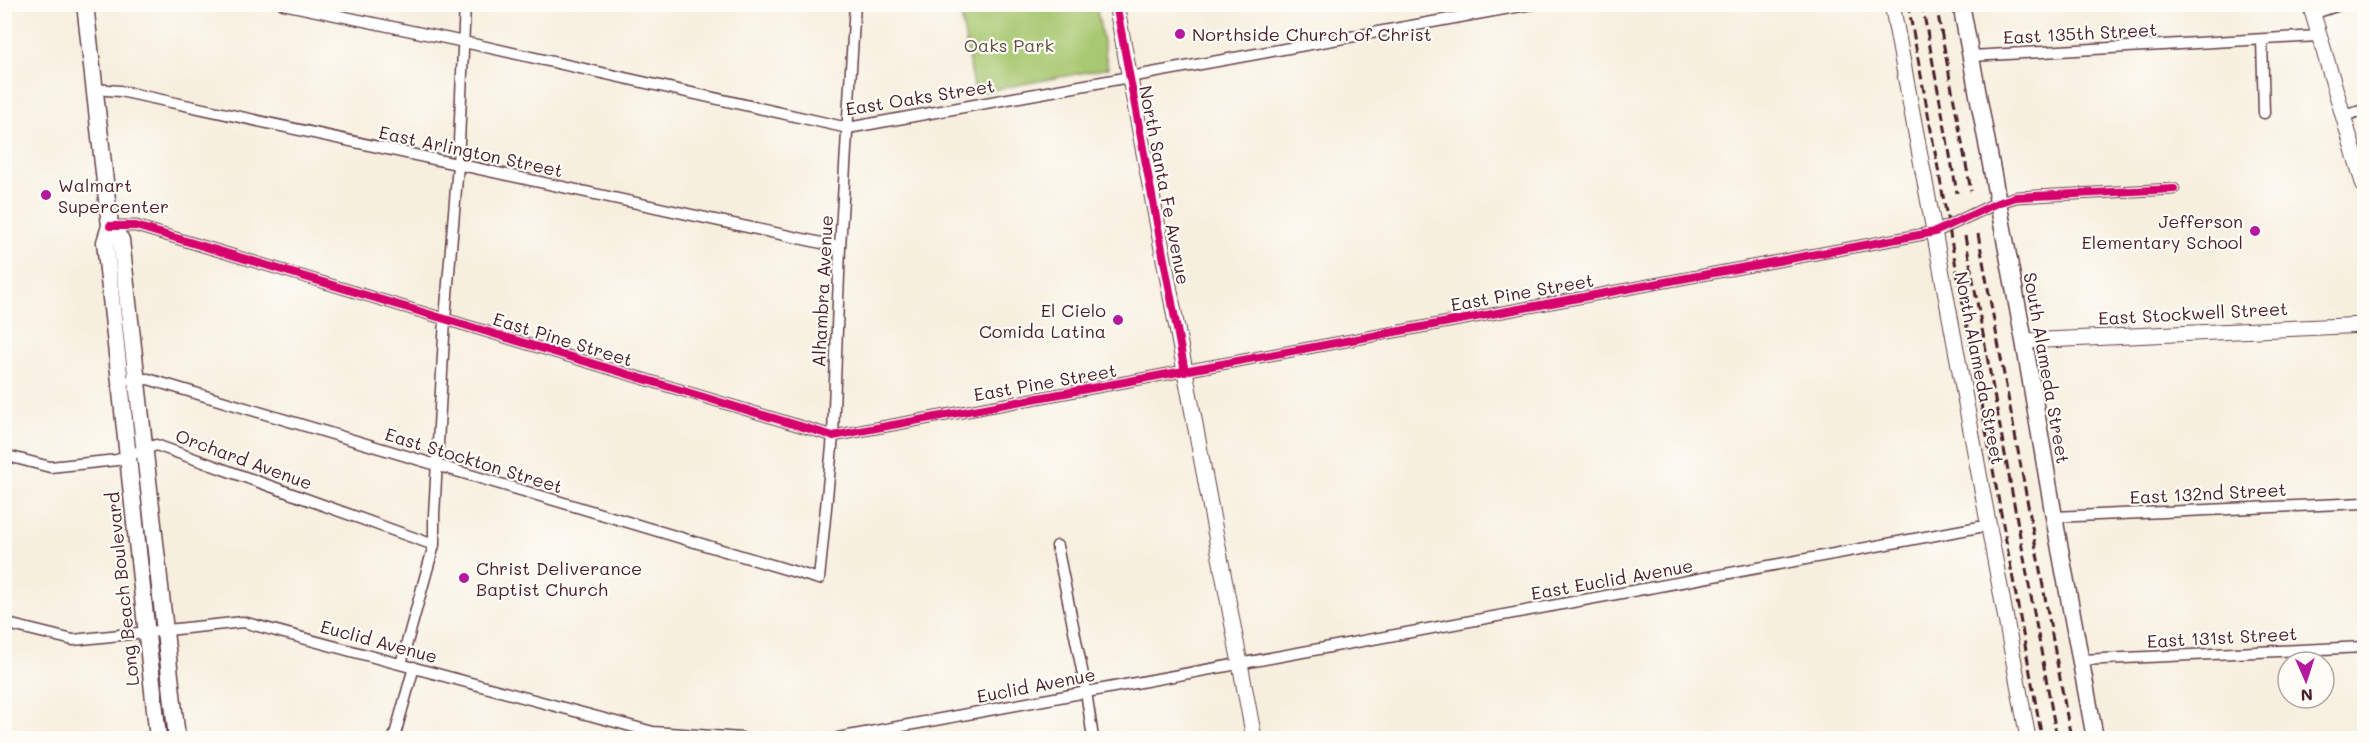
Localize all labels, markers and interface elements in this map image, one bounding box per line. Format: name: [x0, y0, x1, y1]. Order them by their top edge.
street label: East 135th Street: [2002, 17, 2158, 49]
place label: Northside Church of Christ: [1192, 22, 1432, 46]
marker: Northside Church of Christ: [1173, 27, 1187, 41]
park label: Oaks Park: [964, 33, 1054, 57]
street label: East Oaks Street: [844, 73, 996, 121]
street label: North Santa Fe Avenue: [1134, 83, 1196, 287]
street label: East Arlington Street: [377, 120, 565, 182]
place label: Walmart Supercenter: [58, 173, 169, 218]
marker: Walmart Supercenter: [39, 188, 53, 202]
place label: Jefferson Elementary School: [2082, 209, 2243, 254]
street label: Alhambra Avenue: [806, 214, 838, 368]
marker: Jefferson Elementary School: [2248, 224, 2262, 238]
street label: East Pine Street: [1449, 268, 1595, 316]
street label: North Alameda Street: [1950, 269, 2010, 467]
street label: South Alameda Street: [2018, 270, 2076, 466]
street label: East Stockwell Street: [2097, 296, 2289, 330]
place label: El Cielo Comida Latina: [979, 298, 1106, 343]
street label: East Pine Street: [490, 306, 636, 372]
marker: El Cielo Comida Latina: [1111, 313, 1125, 327]
street label: East Pine Street: [972, 358, 1118, 406]
street label: East Stockton Street: [382, 422, 566, 498]
street label: Orchard Avenue: [172, 423, 316, 495]
street label: East 132nd Street: [2129, 477, 2287, 509]
street label: Long Beach Boulevard: [100, 491, 144, 687]
street label: East Euclid Avenue: [1529, 553, 1695, 605]
place label: Christ Deliverance Baptist Church: [476, 556, 642, 601]
marker: Christ Deliverance Baptist Church: [457, 571, 471, 585]
street label: Euclid Avenue: [318, 614, 440, 668]
street label: East 131st Street: [2146, 621, 2298, 653]
north arrow: [2276, 650, 2336, 710]
street label: Euclid Avenue: [975, 662, 1097, 708]
text: N: [2300, 685, 2313, 706]

